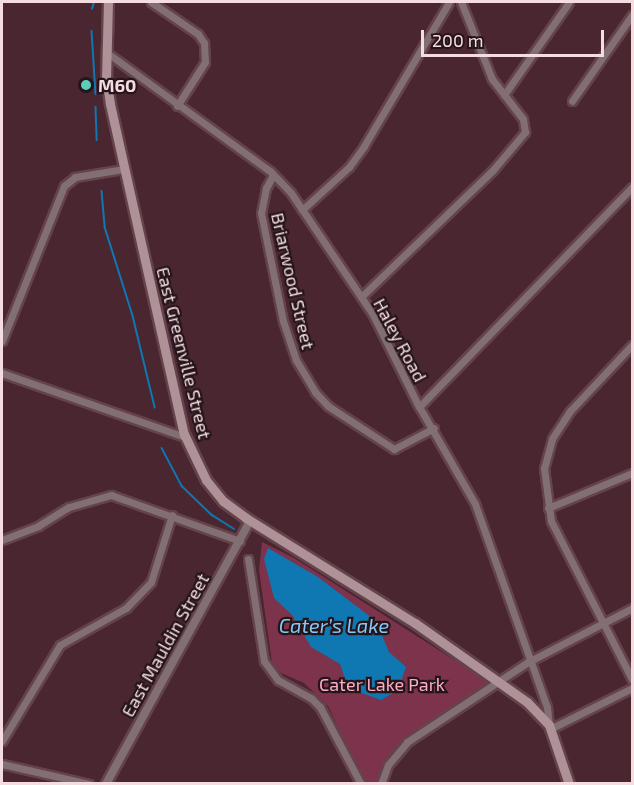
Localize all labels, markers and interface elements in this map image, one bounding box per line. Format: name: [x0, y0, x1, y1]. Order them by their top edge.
scale bar: [424, 18, 607, 56]
text: 200 m: [432, 29, 484, 51]
place label: M60: [98, 74, 136, 96]
marker: M60: [79, 78, 93, 92]
street label: Briarwood Street: [267, 211, 319, 351]
street label: East Greenville Street: [152, 265, 216, 441]
street label: Haley Road: [369, 294, 431, 386]
street label: East Mauldin Street: [117, 570, 213, 720]
water label: Cater’s Lake: [279, 613, 389, 637]
park label: Cater Lake Park: [319, 673, 445, 695]

